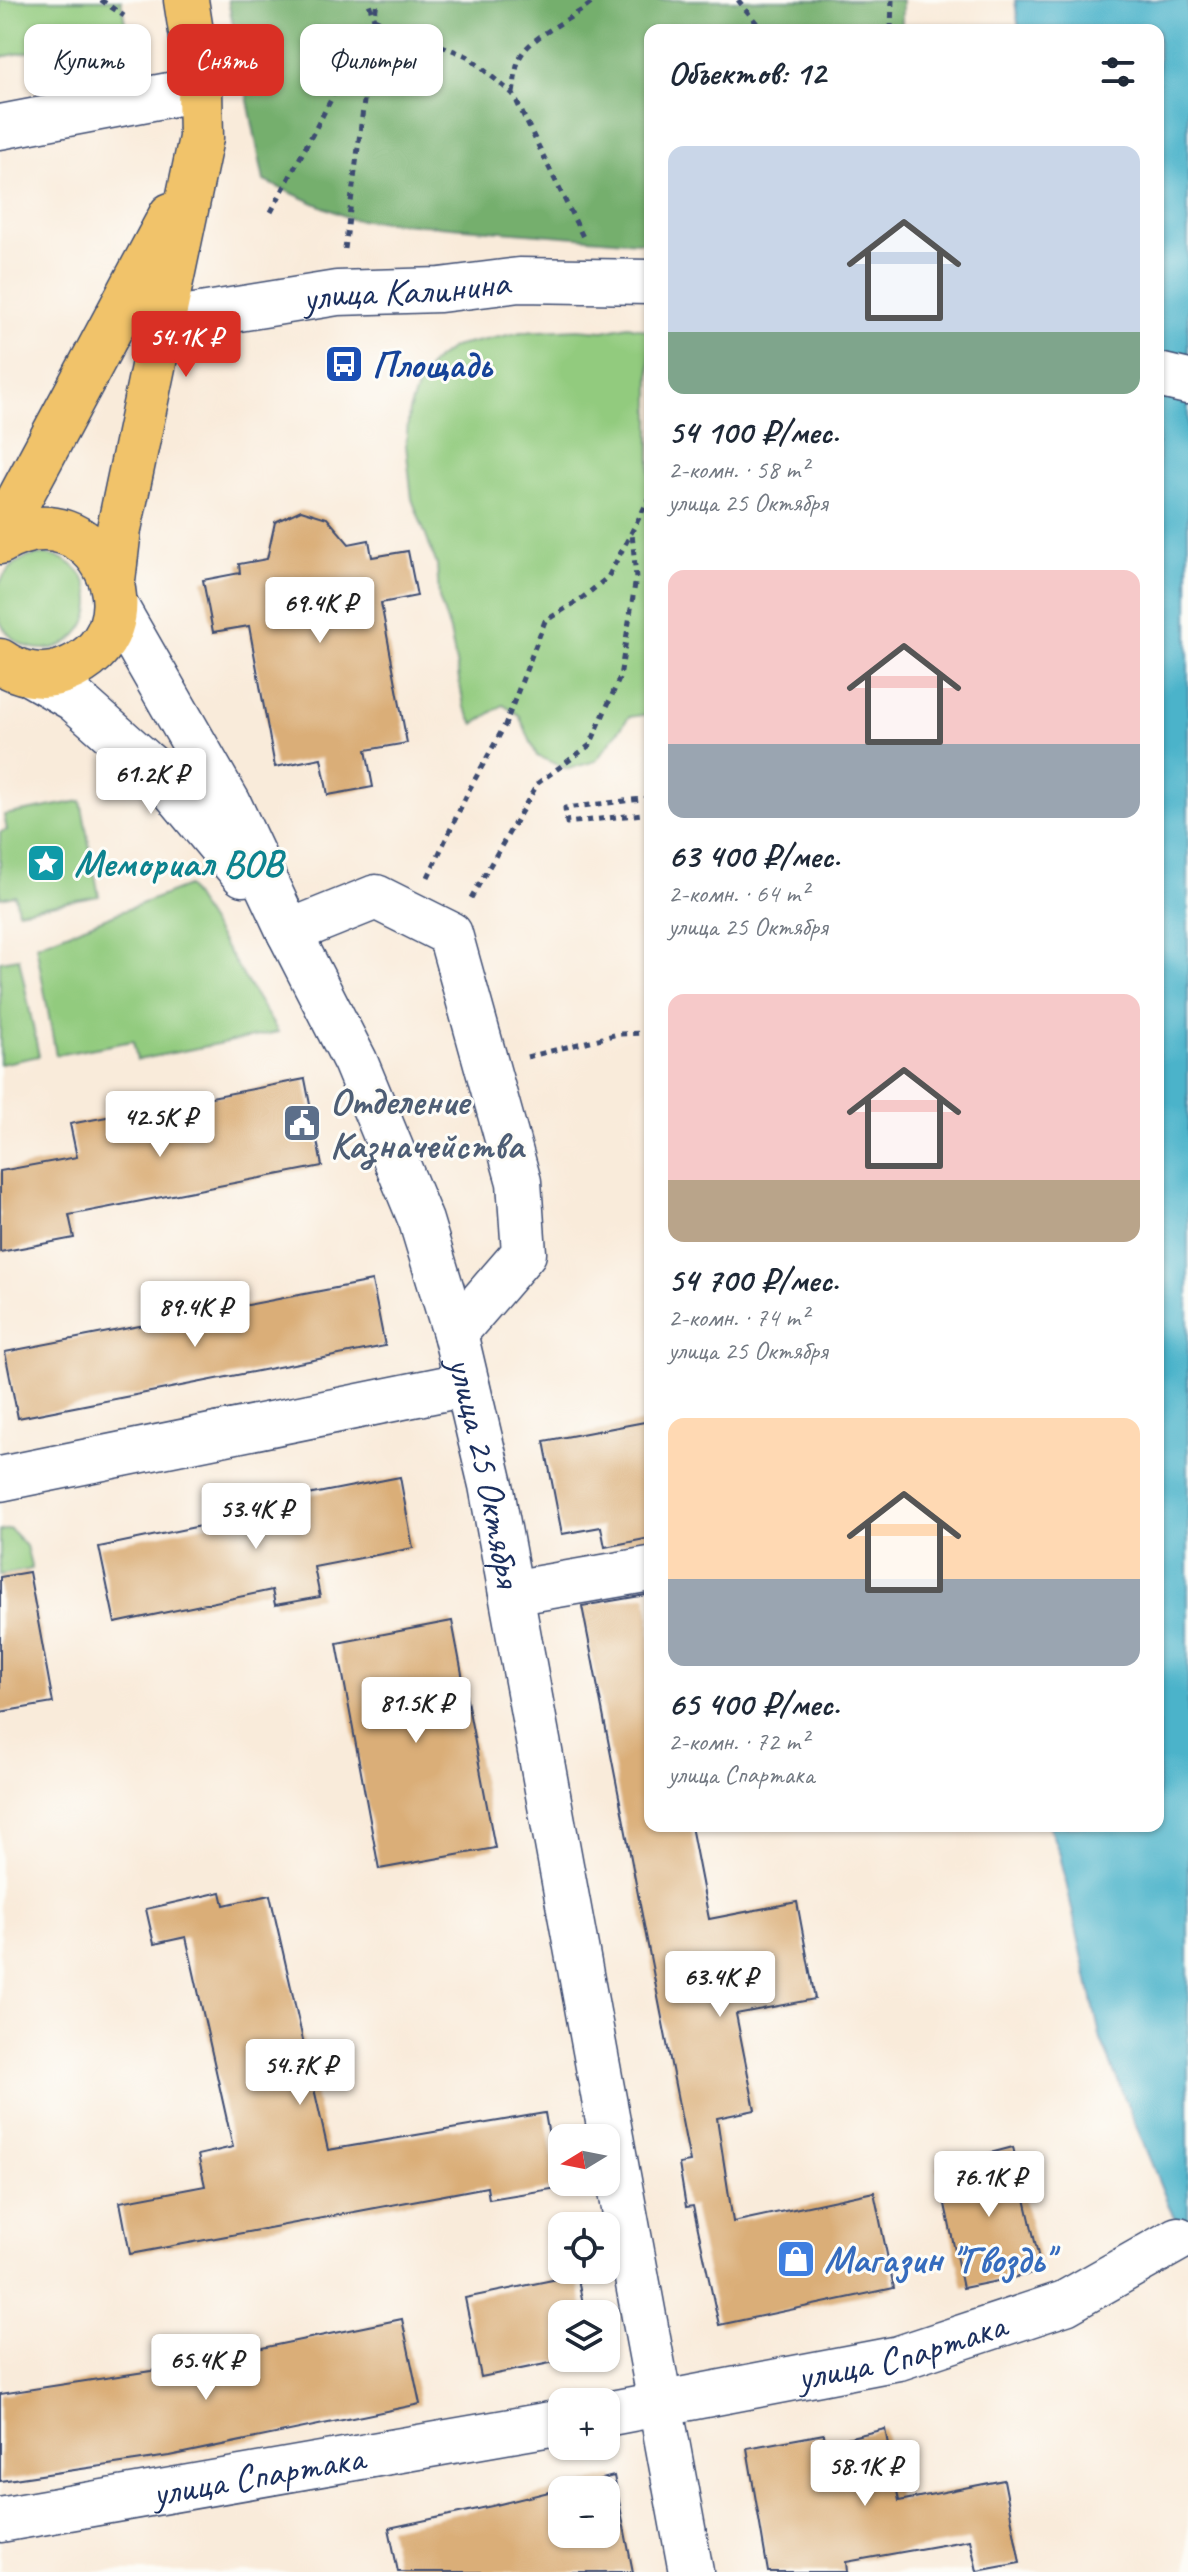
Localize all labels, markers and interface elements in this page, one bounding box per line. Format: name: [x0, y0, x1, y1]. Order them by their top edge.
chip: Купить: [24, 24, 151, 96]
chip: Снять: [167, 24, 284, 96]
chip: Фильтры: [300, 24, 443, 96]
icon: filters: [1096, 50, 1140, 94]
text: Объектов: 12: [668, 51, 826, 94]
icon: home: [832, 198, 976, 342]
street label: улица Калинина: [297, 258, 514, 322]
pin: 54.1K ₽: [112, 311, 260, 379]
text: 54.1K ₽: [150, 320, 222, 353]
place label: Площадь: [372, 341, 494, 388]
bus stop icon: Площадь: [323, 343, 365, 385]
text: 54 100 ₽/мес.: [668, 410, 839, 453]
text: 2-комн. · 58 m²: [668, 453, 808, 486]
text: улица 25 Октября: [668, 486, 827, 519]
pin: 69.4K ₽: [246, 577, 394, 645]
text: 69.4K ₽: [283, 586, 357, 619]
icon: home: [832, 622, 976, 766]
pin: 61.2K ₽: [77, 748, 225, 816]
text: 61.2K ₽: [114, 757, 188, 790]
text: 63 400 ₽/мес.: [668, 834, 840, 877]
place label: Мемориал ВОВ: [74, 840, 286, 887]
place icon: Мемориал ВОВ: [25, 842, 67, 884]
text: 2-комн. · 64 m²: [668, 877, 808, 910]
text: улица 25 Октября: [668, 910, 827, 943]
icon: home: [832, 1046, 976, 1190]
place label: Отделение Казначейства: [330, 1078, 526, 1170]
pin: 42.5K ₽: [86, 1091, 234, 1159]
text: 42.5K ₽: [124, 1100, 196, 1133]
public building icon: Отделение Казначейства: [281, 1102, 323, 1144]
text: 54 700 ₽/мес.: [668, 1258, 839, 1301]
pin: 89.4K ₽: [121, 1281, 269, 1349]
text: 89.4K ₽: [159, 1290, 231, 1323]
text: 2-комн. · 74 m²: [668, 1301, 808, 1334]
text: улица 25 Октября: [668, 1334, 827, 1367]
street label: улица 25 Октября: [438, 1351, 533, 1593]
icon: home: [832, 1470, 976, 1614]
pin: 53.4K ₽: [182, 1483, 330, 1551]
text: 53.4K ₽: [220, 1492, 292, 1525]
pin: 81.5K ₽: [342, 1677, 490, 1745]
text: 65 400 ₽/мес.: [668, 1682, 839, 1725]
text: 81.5K ₽: [380, 1686, 452, 1719]
text: 2-комн. · 72 m²: [668, 1725, 808, 1758]
text: улица Спартака: [668, 1758, 814, 1791]
pin: 63.4K ₽: [646, 1951, 794, 2019]
text: 63.4K ₽: [683, 1960, 757, 1993]
pin: 54.7K ₽: [226, 2039, 374, 2107]
text: 54.7K ₽: [264, 2048, 336, 2081]
north arrow: [548, 2124, 620, 2196]
map controls: [548, 2124, 620, 2548]
pin: 76.1K ₽: [915, 2151, 1063, 2219]
text: 76.1K ₽: [952, 2160, 1026, 2193]
button: locate: [548, 2212, 620, 2284]
place label: Магазин "Гвоздь": [824, 2236, 1061, 2284]
shop icon: Магазин "Гвоздь": [775, 2238, 817, 2280]
button: layers: [548, 2300, 620, 2372]
street label: улица Спартака: [791, 2300, 1015, 2401]
pin: 65.4K ₽: [132, 2334, 280, 2402]
text: 65.4K ₽: [169, 2343, 243, 2376]
button: +: [548, 2388, 620, 2460]
street label: улица Спартака: [147, 2433, 371, 2517]
pin: 58.1K ₽: [791, 2440, 939, 2508]
text: 58.1K ₽: [829, 2449, 901, 2482]
button: −: [548, 2476, 620, 2548]

